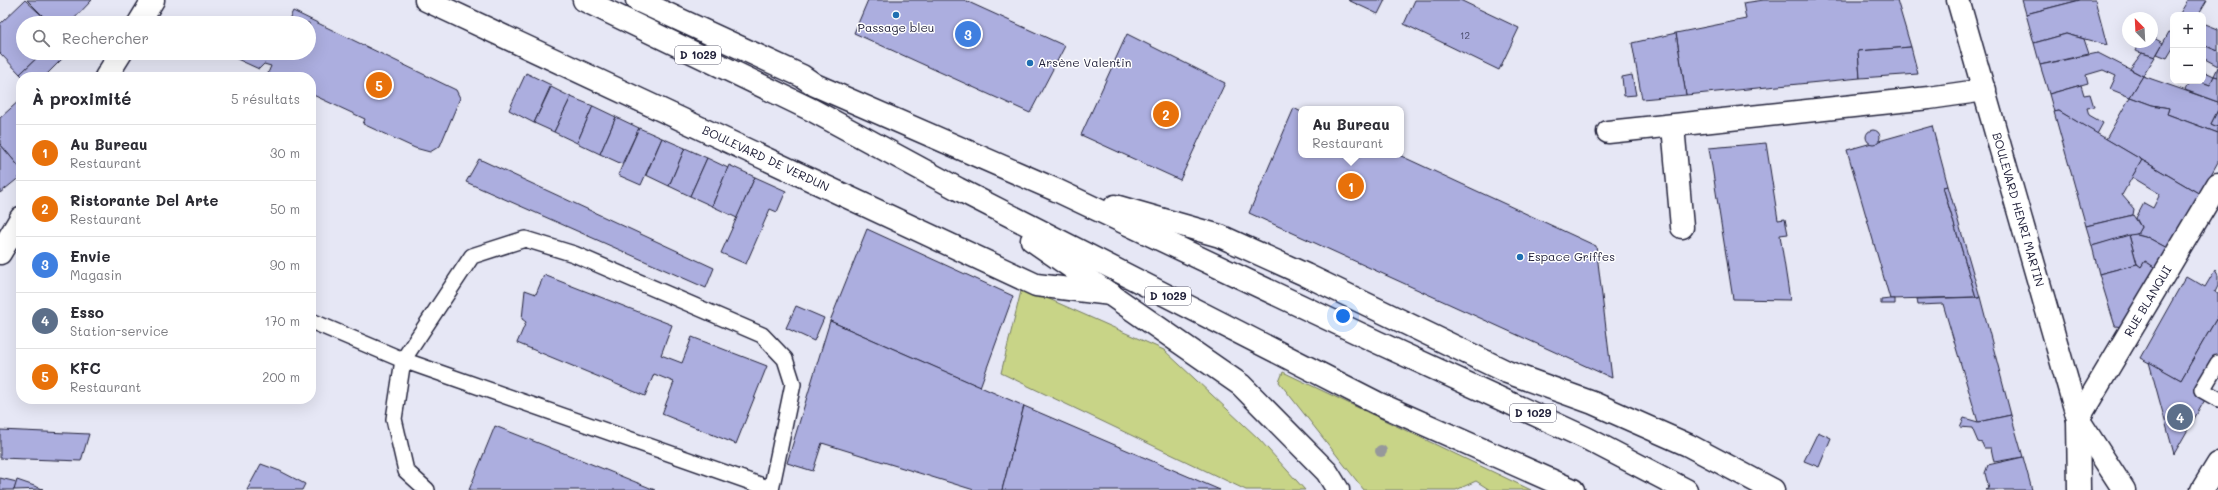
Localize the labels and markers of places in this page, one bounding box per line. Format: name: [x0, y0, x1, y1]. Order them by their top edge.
marker: Passage bleu: [891, 10, 901, 20]
place label: Passage bleu: [858, 19, 934, 35]
pin: 3: [955, 19, 981, 49]
place label: Arsène Valentin: [1038, 54, 1131, 70]
marker: Arsène Valentin: [1025, 58, 1035, 68]
pin: 5: [366, 70, 392, 100]
pin: 2: [1153, 99, 1179, 129]
pin: 1: [1338, 171, 1364, 201]
place label: Espace Griffes: [1528, 248, 1615, 264]
marker: Espace Griffes: [1515, 252, 1525, 262]
pin: 4: [2167, 402, 2193, 432]

